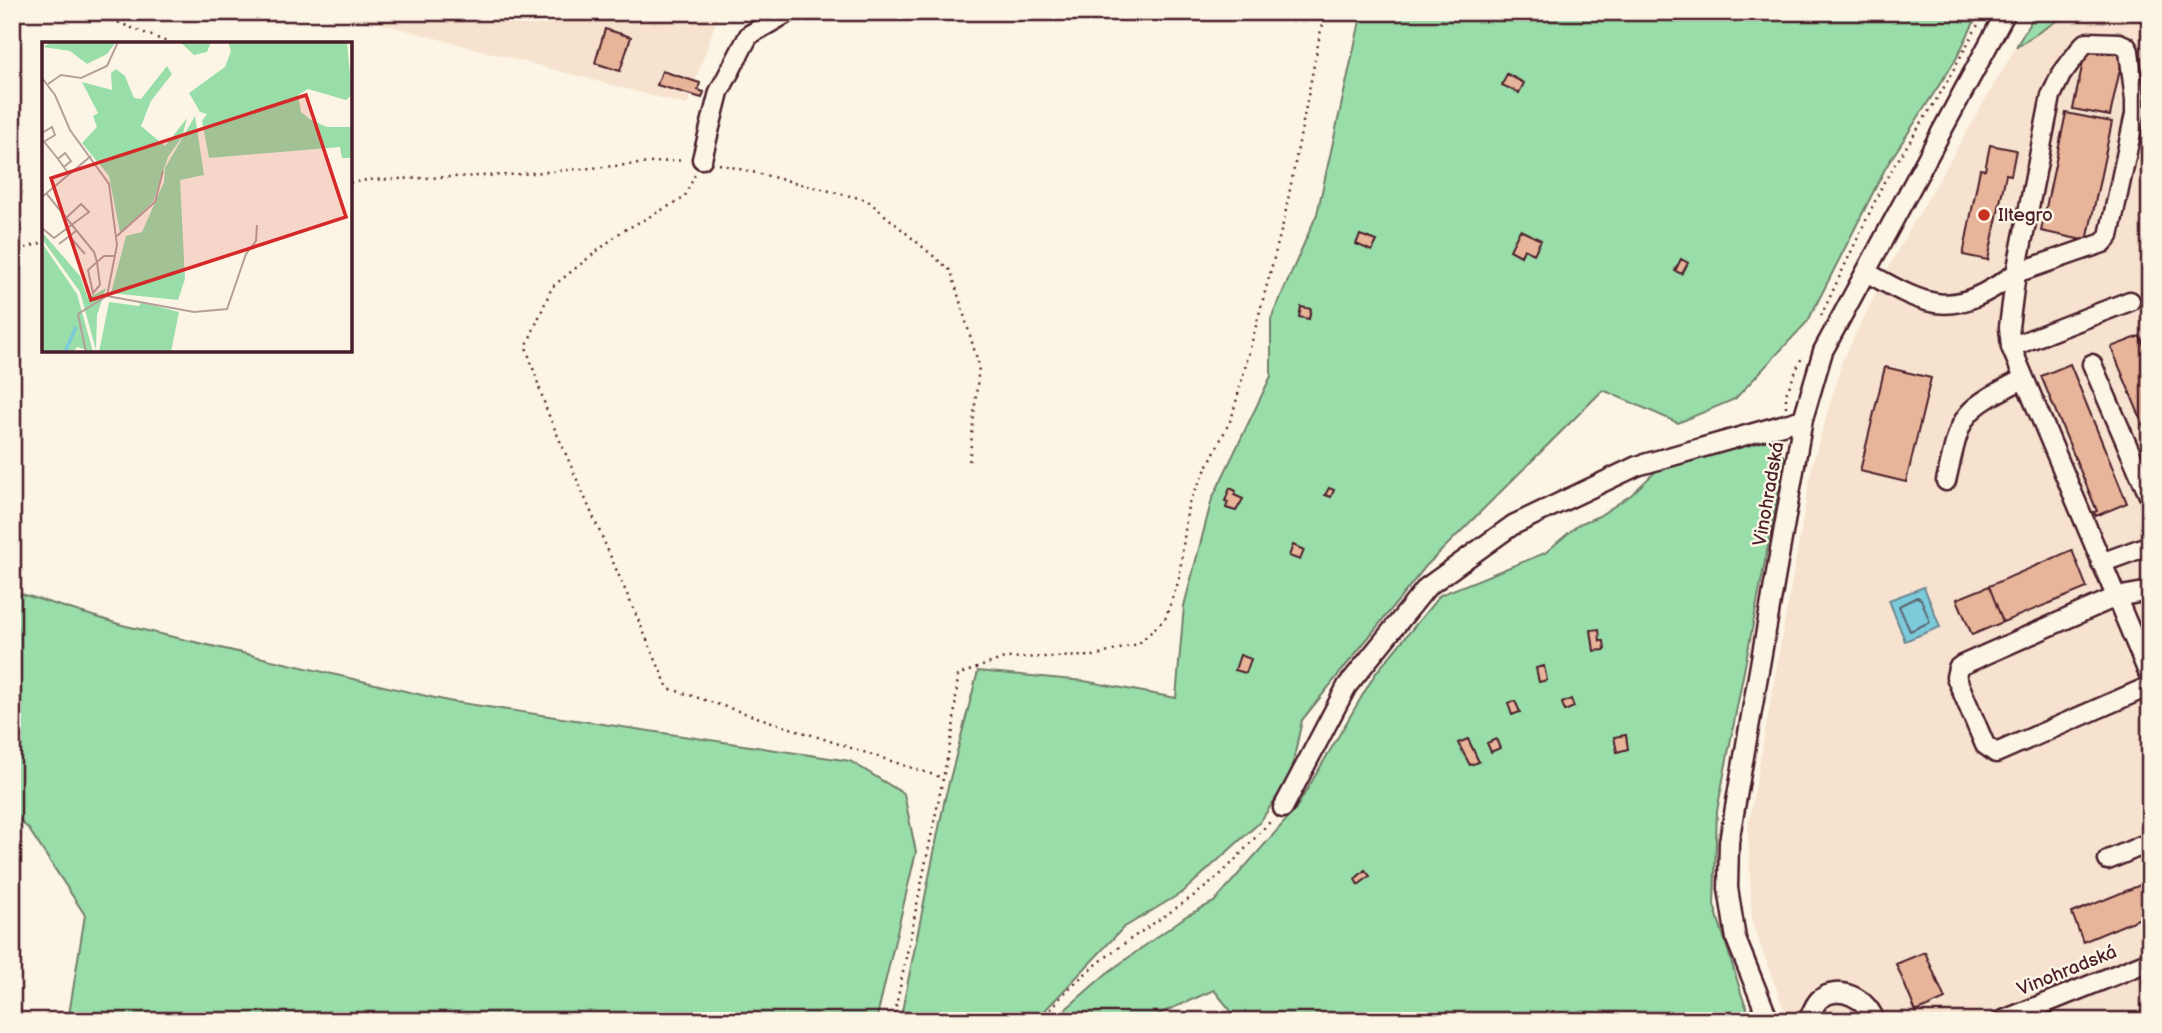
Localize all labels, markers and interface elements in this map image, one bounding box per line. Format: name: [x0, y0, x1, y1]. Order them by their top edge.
inset map: [42, 42, 352, 352]
place label: Iltegro: [1998, 204, 2053, 227]
marker: Iltegro: [1976, 207, 1992, 223]
street label: Vinohradská: [1749, 440, 1789, 548]
street label: Vinohradská: [2014, 941, 2120, 1001]

